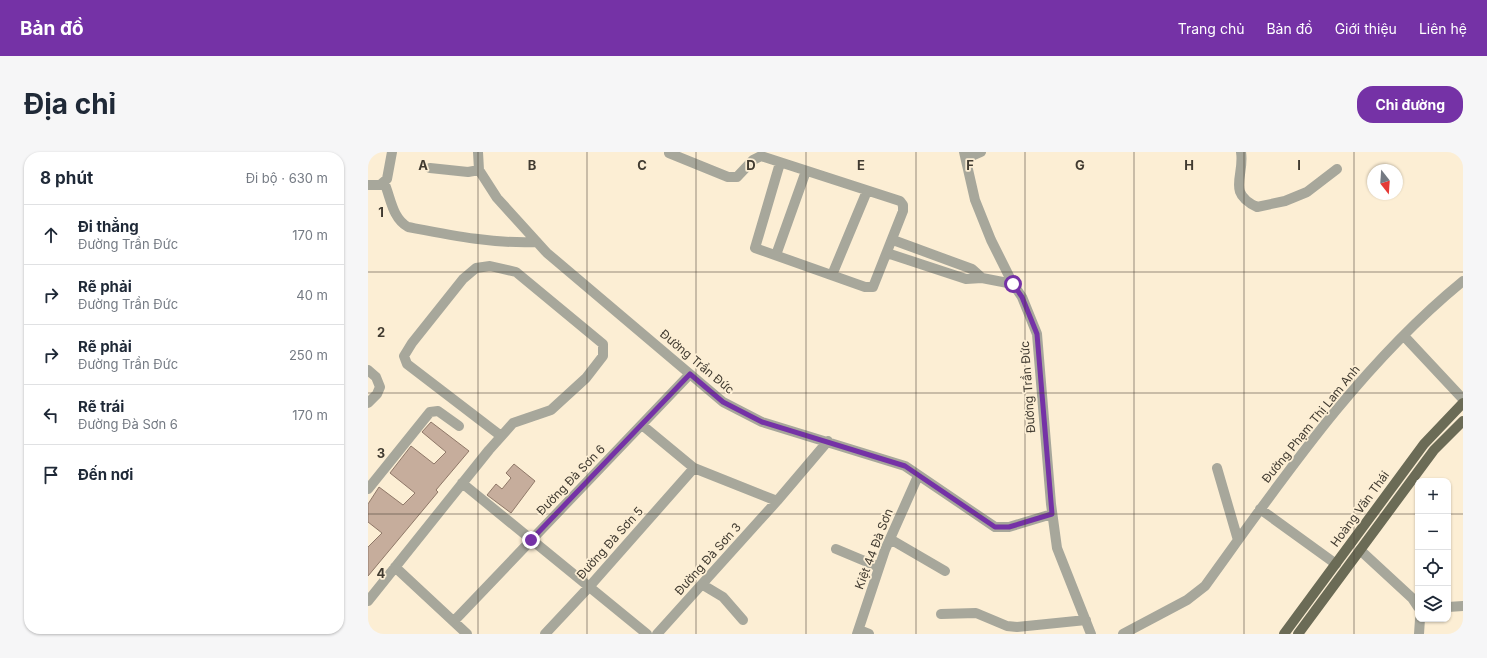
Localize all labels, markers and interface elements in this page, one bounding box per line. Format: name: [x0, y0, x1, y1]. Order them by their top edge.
text: Bản đồ: [20, 17, 84, 40]
text: Trang chủ: [1178, 20, 1244, 37]
text: Bản đồ: [1266, 20, 1313, 37]
text: Giới thiệu: [1335, 20, 1397, 37]
text: Liên hệ: [1419, 20, 1467, 37]
button: Chỉ đường: [1357, 86, 1463, 123]
text: Địa chỉ: [24, 87, 116, 121]
text: A: [418, 157, 428, 173]
text: B: [528, 157, 537, 173]
text: C: [637, 157, 647, 173]
text: D: [746, 157, 756, 173]
text: E: [857, 157, 865, 173]
text: F: [966, 157, 974, 173]
text: G: [1075, 157, 1085, 173]
text: H: [1184, 157, 1194, 173]
text: I: [1297, 157, 1301, 173]
north arrow: [1367, 164, 1403, 200]
text: 8 phút: [40, 168, 93, 188]
text: Đi bộ · 630 m: [246, 170, 328, 186]
text: 1: [378, 204, 384, 220]
text: Đi thẳng: [78, 217, 139, 236]
icon: ahead: [40, 224, 62, 246]
text: 170 m: [292, 227, 328, 243]
text: Đường Trần Đức: [78, 236, 178, 252]
route start: [1004, 275, 1022, 293]
text: Rẽ phải: [78, 277, 132, 296]
icon: right: [40, 284, 62, 306]
text: 40 m: [296, 287, 328, 303]
text: Đường Trần Đức: [78, 296, 178, 312]
text: 2: [377, 324, 385, 340]
street label: Đường Trần Đức: [657, 326, 738, 397]
text: Rẽ phải: [78, 337, 132, 356]
street label: Đường Trần Đức: [1017, 340, 1038, 434]
icon: right: [40, 344, 62, 366]
text: 250 m: [289, 347, 328, 363]
text: Đường Trần Đức: [78, 356, 178, 372]
street label: Đường Phạm Thị Lam Anh: [1259, 362, 1363, 486]
text: Rẽ trái: [78, 397, 124, 416]
icon: left: [40, 404, 62, 426]
text: 170 m: [292, 407, 328, 423]
text: Đường Đà Sơn 6: [78, 416, 178, 432]
street label: Đường Đà Sơn 6: [533, 441, 608, 518]
text: 3: [377, 445, 385, 461]
icon: arrive: [40, 464, 62, 486]
text: Đến nơi: [78, 465, 133, 484]
street label: Hoàng Văn Thái: [1327, 468, 1392, 550]
map controls: [1415, 478, 1451, 622]
button: +: [1415, 478, 1451, 514]
street label: Đường Đà Sơn 5: [573, 503, 646, 582]
street label: Kiệt 44 Đà Sơn: [851, 506, 896, 591]
button: −: [1415, 514, 1451, 550]
street label: Đường Đà Sơn 3: [671, 519, 744, 598]
route end: [522, 531, 540, 549]
button: locate: [1415, 550, 1451, 586]
text: 4: [377, 565, 386, 581]
button: layers: [1415, 586, 1451, 622]

